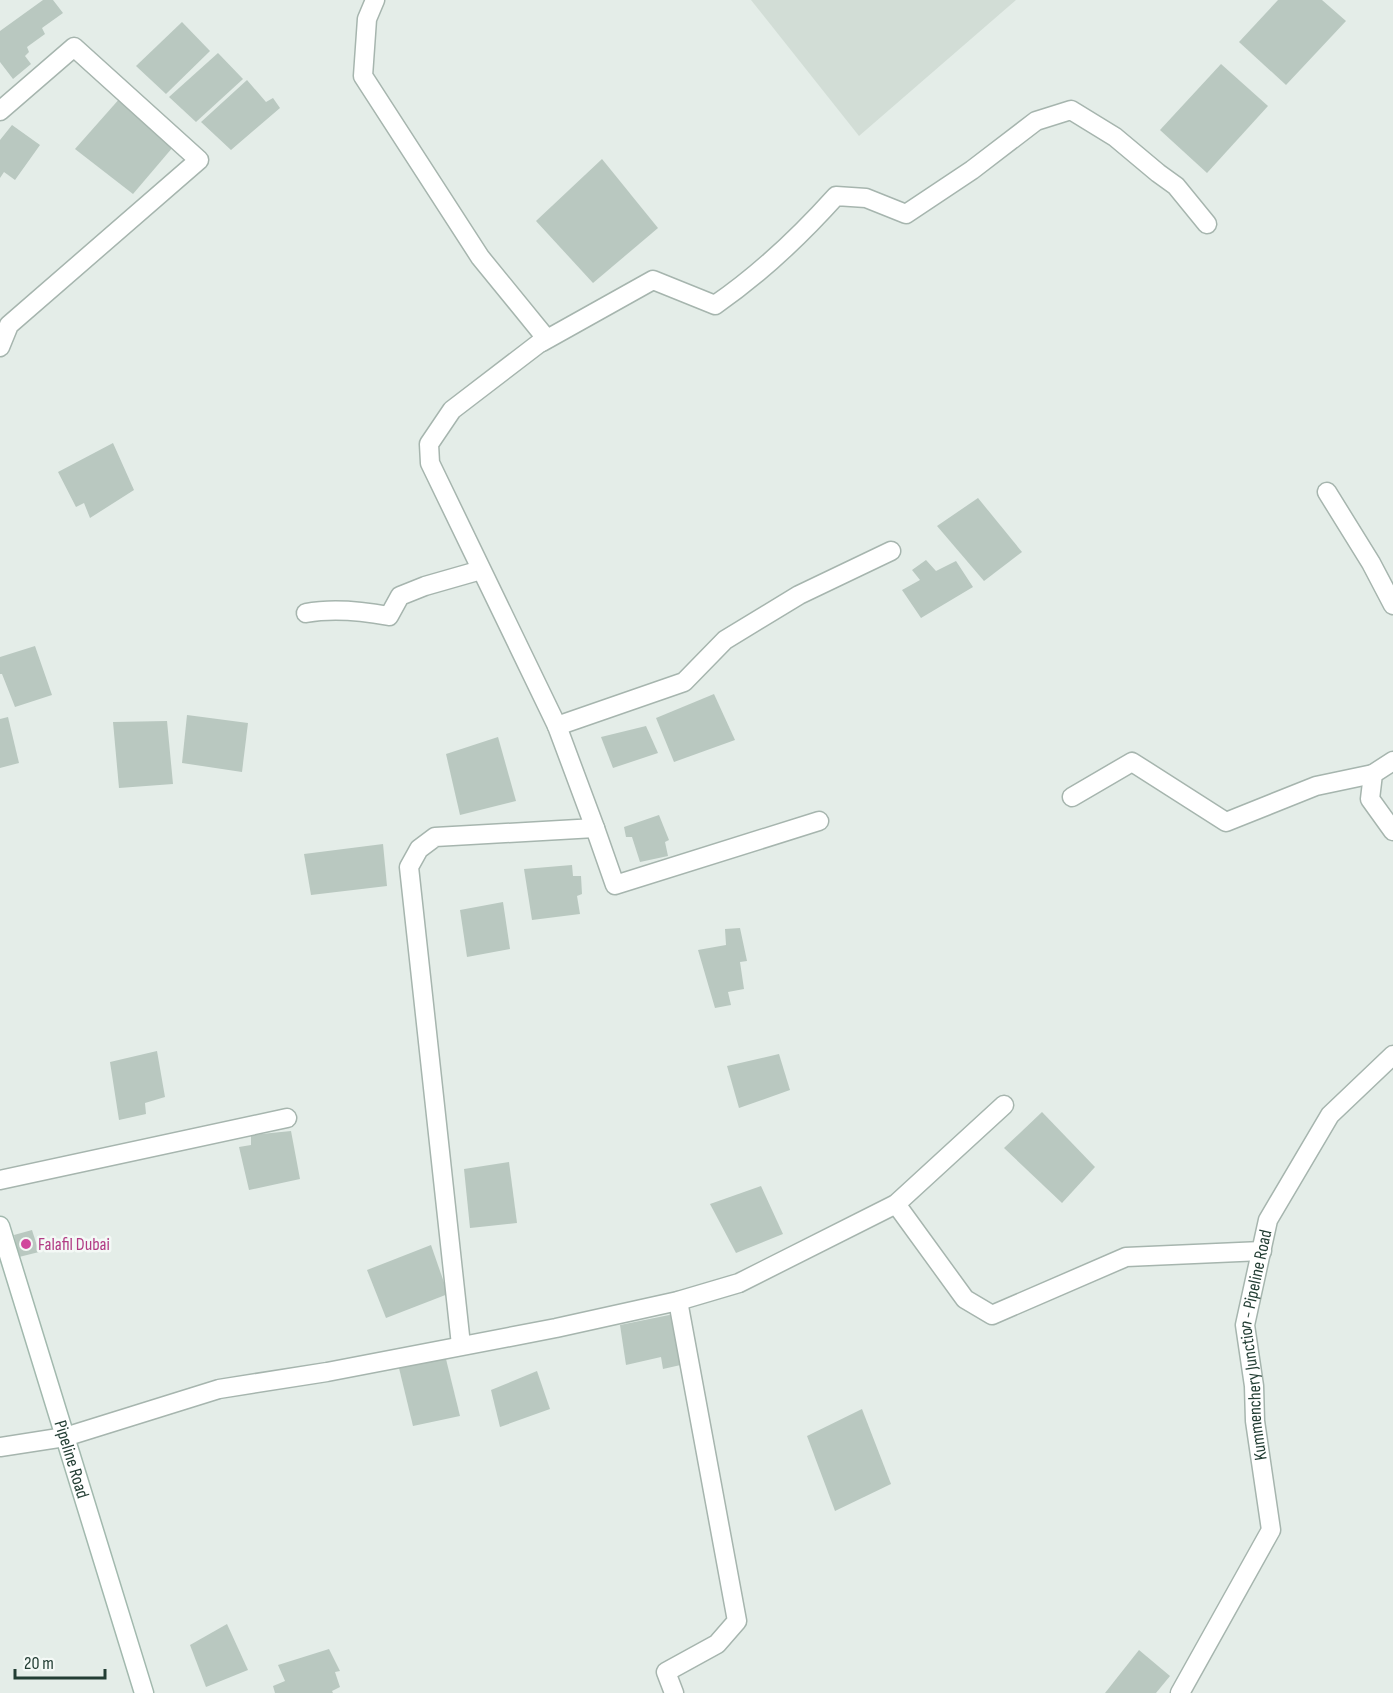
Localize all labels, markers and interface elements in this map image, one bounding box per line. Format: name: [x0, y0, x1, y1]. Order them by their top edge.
street label: Kummenchery Junction - Pipeline Road: [1235, 1228, 1277, 1462]
place label: Falafil Dubai: [38, 1234, 110, 1255]
marker: Falafil Dubai: [19, 1237, 33, 1251]
street label: Pipeline Road: [50, 1418, 93, 1501]
scale bar: [15, 1642, 105, 1680]
text: 20 m: [24, 1653, 54, 1674]

